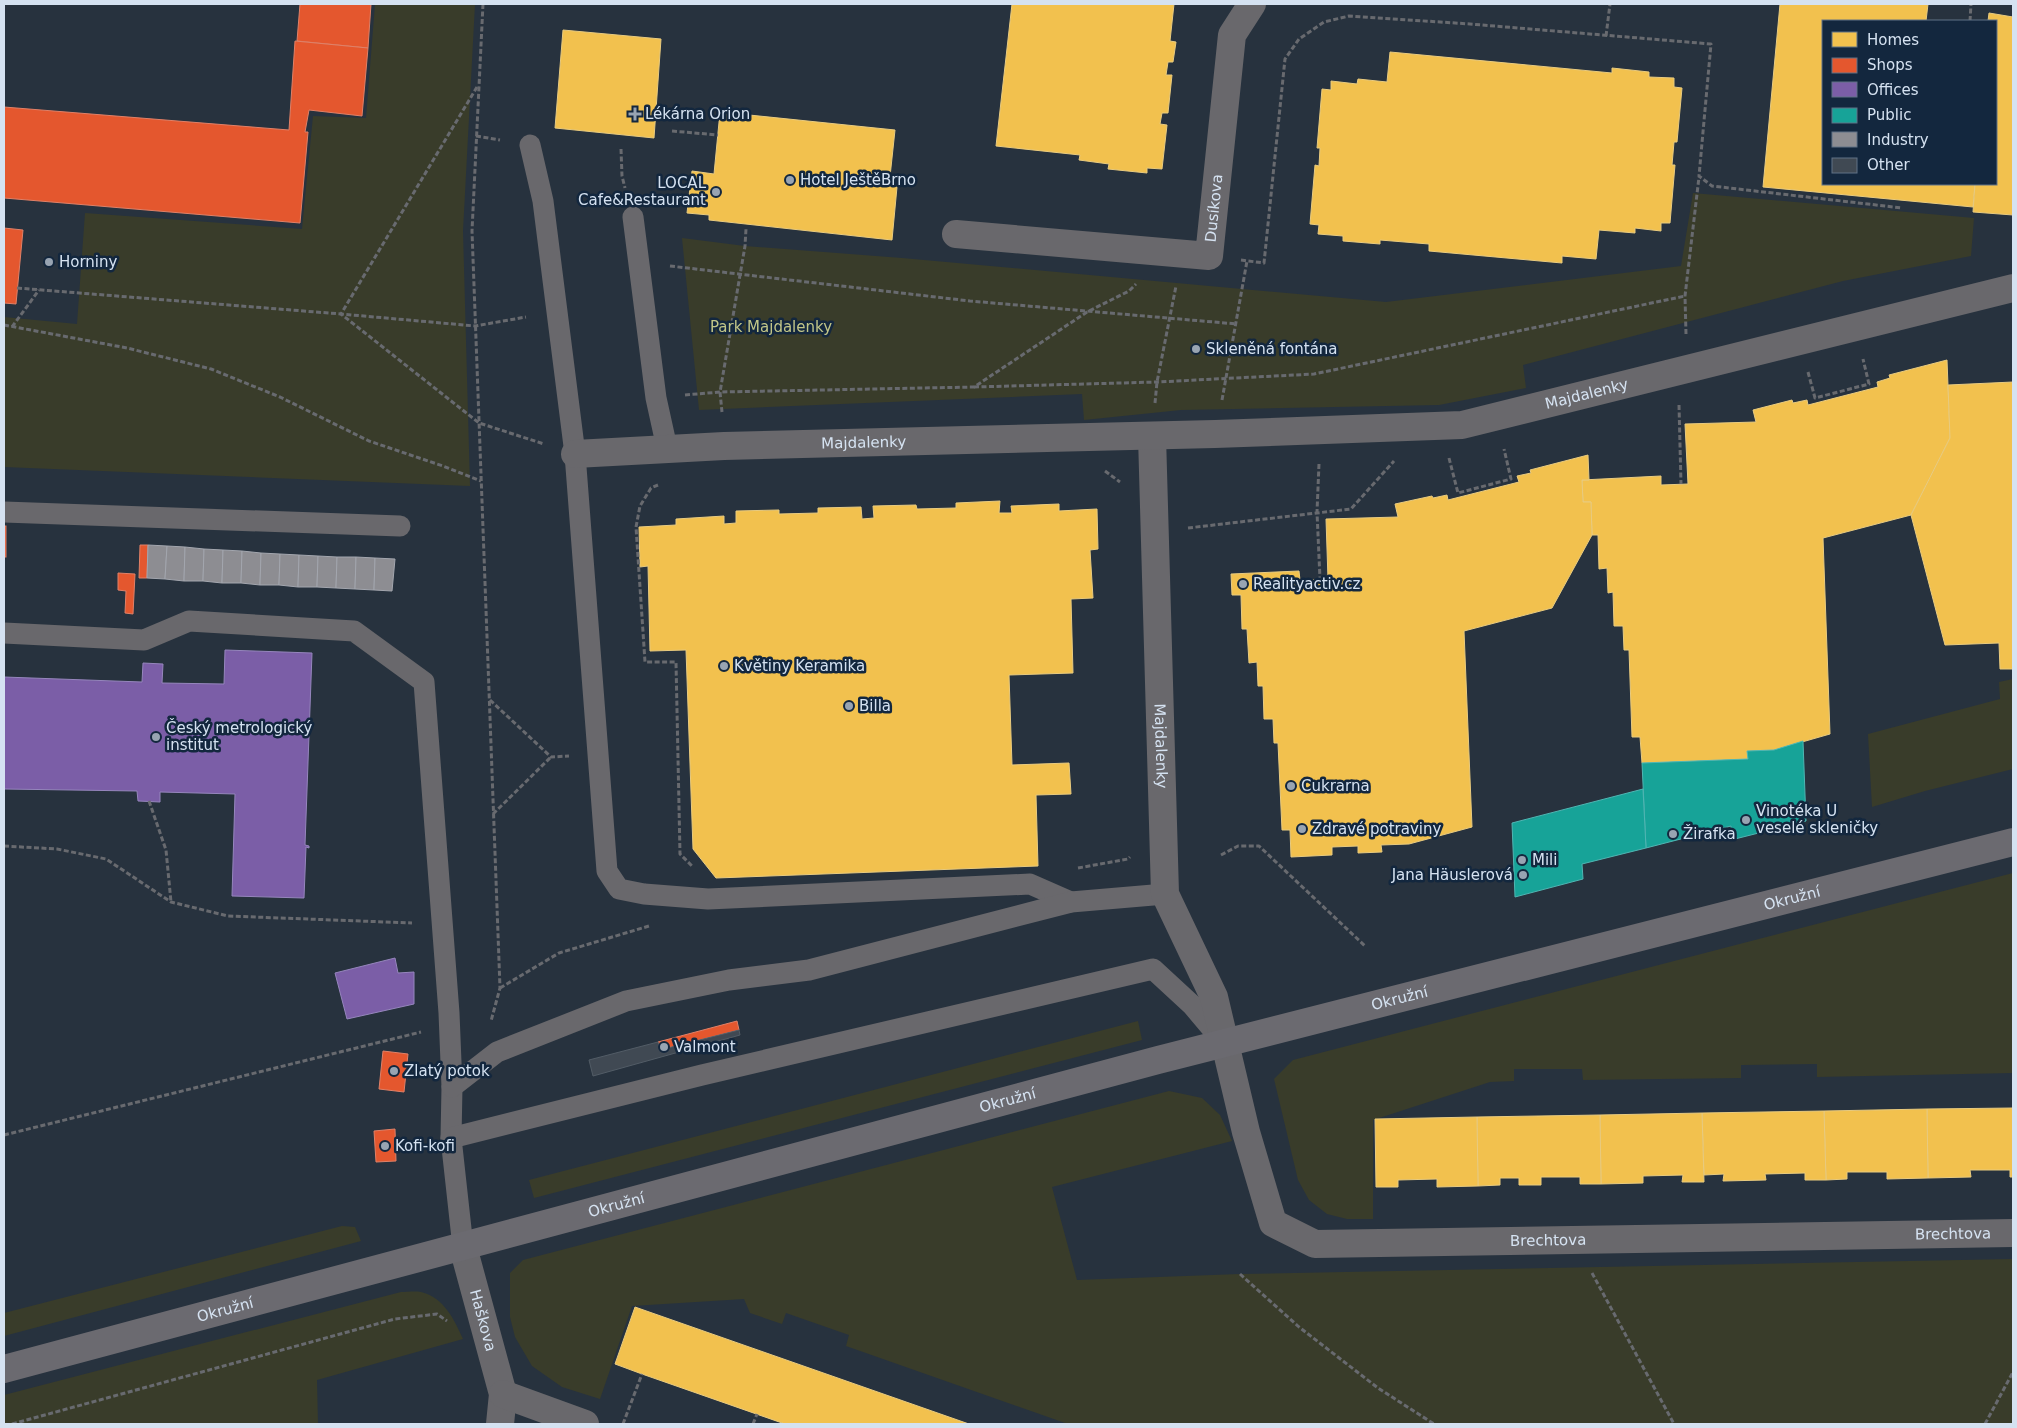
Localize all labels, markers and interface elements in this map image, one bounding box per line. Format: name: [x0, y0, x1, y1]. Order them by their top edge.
legend: [1822, 20, 1997, 185]
text: Homes: [1867, 31, 1919, 49]
text: Shops: [1867, 56, 1913, 74]
text: Offices: [1867, 81, 1919, 99]
place label: Lékárna Orion: [645, 105, 750, 123]
text: Public: [1867, 106, 1911, 124]
marker: Lékárna Orion: [629, 108, 641, 120]
text: Industry: [1867, 131, 1929, 149]
text: Other: [1867, 156, 1910, 174]
place label: Hotel JeštěBrno: [800, 171, 916, 189]
street label: Dusíkova: [1201, 173, 1226, 243]
place label: LOCAL Cafe&Restaurant: [578, 174, 707, 209]
marker: Hotel JeštěBrno: [784, 174, 796, 186]
marker: LOCAL Cafe&Restaurant: [710, 186, 722, 198]
place label: Horniny: [59, 253, 118, 271]
marker: Horniny: [43, 256, 55, 268]
park label: Park Majdalenky: [710, 318, 832, 336]
place label: Skleněná fontána: [1206, 340, 1338, 358]
marker: Skleněná fontána: [1190, 343, 1202, 355]
street label: Majdalenky: [1543, 375, 1630, 413]
street label: Majdalenky: [821, 433, 907, 453]
place label: Realityactiv.cz: [1253, 575, 1360, 593]
marker: Realityactiv.cz: [1237, 578, 1249, 590]
place label: Květiny Keramika: [734, 657, 865, 675]
marker: Květiny Keramika: [718, 660, 730, 672]
place label: Billa: [859, 697, 891, 715]
marker: Billa: [843, 700, 855, 712]
street label: Majdalenky: [1151, 703, 1171, 789]
place label: Český metrologický institut: [166, 718, 312, 754]
marker: Český metrologický institut: [150, 731, 162, 743]
place label: Cukrarna: [1301, 777, 1370, 795]
marker: Cukrarna: [1285, 780, 1297, 792]
place label: Vinotéka U veselé skleničky: [1756, 802, 1878, 837]
marker: Vinotéka U veselé skleničky: [1740, 814, 1752, 826]
place label: Zdravé potraviny: [1312, 820, 1442, 838]
marker: Zdravé potraviny: [1296, 823, 1308, 835]
place label: Žirafka: [1683, 824, 1736, 843]
marker: Žirafka: [1667, 828, 1679, 840]
place label: Mili: [1532, 851, 1557, 869]
marker: Mili: [1516, 854, 1528, 866]
place label: Jana Häuslerová: [1391, 866, 1513, 884]
marker: Jana Häuslerová: [1517, 869, 1529, 881]
street label: Okružní: [1762, 882, 1823, 914]
street label: Okružní: [1369, 982, 1431, 1014]
place label: Valmont: [674, 1038, 736, 1056]
marker: Valmont: [658, 1041, 670, 1053]
place label: Zlatý potok: [404, 1062, 490, 1080]
marker: Zlatý potok: [388, 1065, 400, 1077]
street label: Okružní: [977, 1084, 1039, 1116]
place label: Kofi-kofi: [395, 1137, 455, 1155]
marker: Kofi-kofi: [379, 1140, 391, 1152]
street label: Okružní: [586, 1189, 647, 1221]
street label: Brechtova: [1915, 1224, 1991, 1244]
street label: Brechtova: [1510, 1231, 1586, 1250]
street label: Haškova: [466, 1287, 500, 1353]
street label: Okružní: [195, 1293, 256, 1326]

